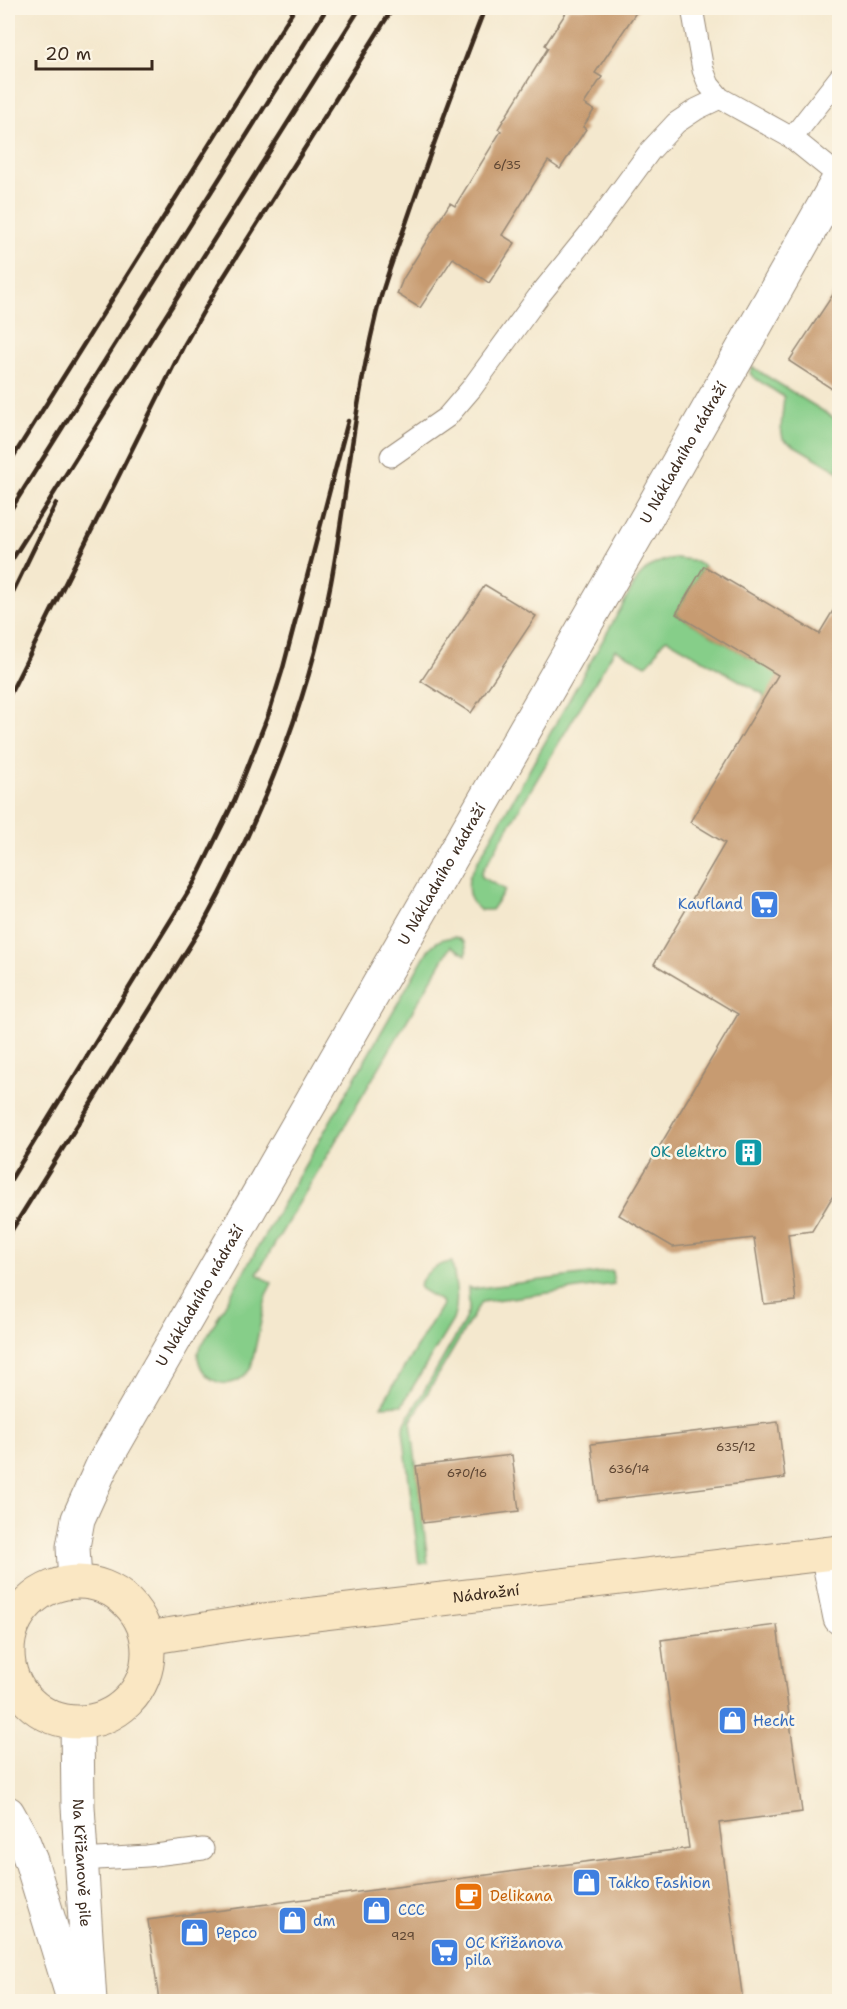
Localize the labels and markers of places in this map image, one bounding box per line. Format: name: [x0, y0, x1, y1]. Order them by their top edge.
supermarket icon: Kaufland: [748, 888, 780, 920]
place label: Kaufland: [678, 894, 743, 914]
building icon: OK elektro: [732, 1136, 764, 1168]
place label: OK elektro: [650, 1142, 727, 1162]
shop icon: Hecht: [716, 1705, 748, 1737]
place label: Hecht: [753, 1711, 795, 1731]
shop icon: Takko Fashion: [571, 1867, 603, 1899]
place label: Takko Fashion: [608, 1873, 711, 1893]
cafe icon: Delikana: [453, 1880, 485, 1912]
place label: Delikana: [490, 1886, 553, 1906]
shop icon: CCC: [361, 1894, 393, 1926]
place label: CCC: [398, 1900, 425, 1920]
shop icon: dm: [276, 1905, 308, 1937]
place label: dm: [313, 1911, 335, 1931]
shop icon: Pepco: [179, 1917, 211, 1949]
place label: Pepco: [216, 1923, 257, 1943]
place label: OC Křižanova pila: [465, 1933, 564, 1970]
supermarket icon: OC Křižanova pila: [428, 1936, 460, 1968]

